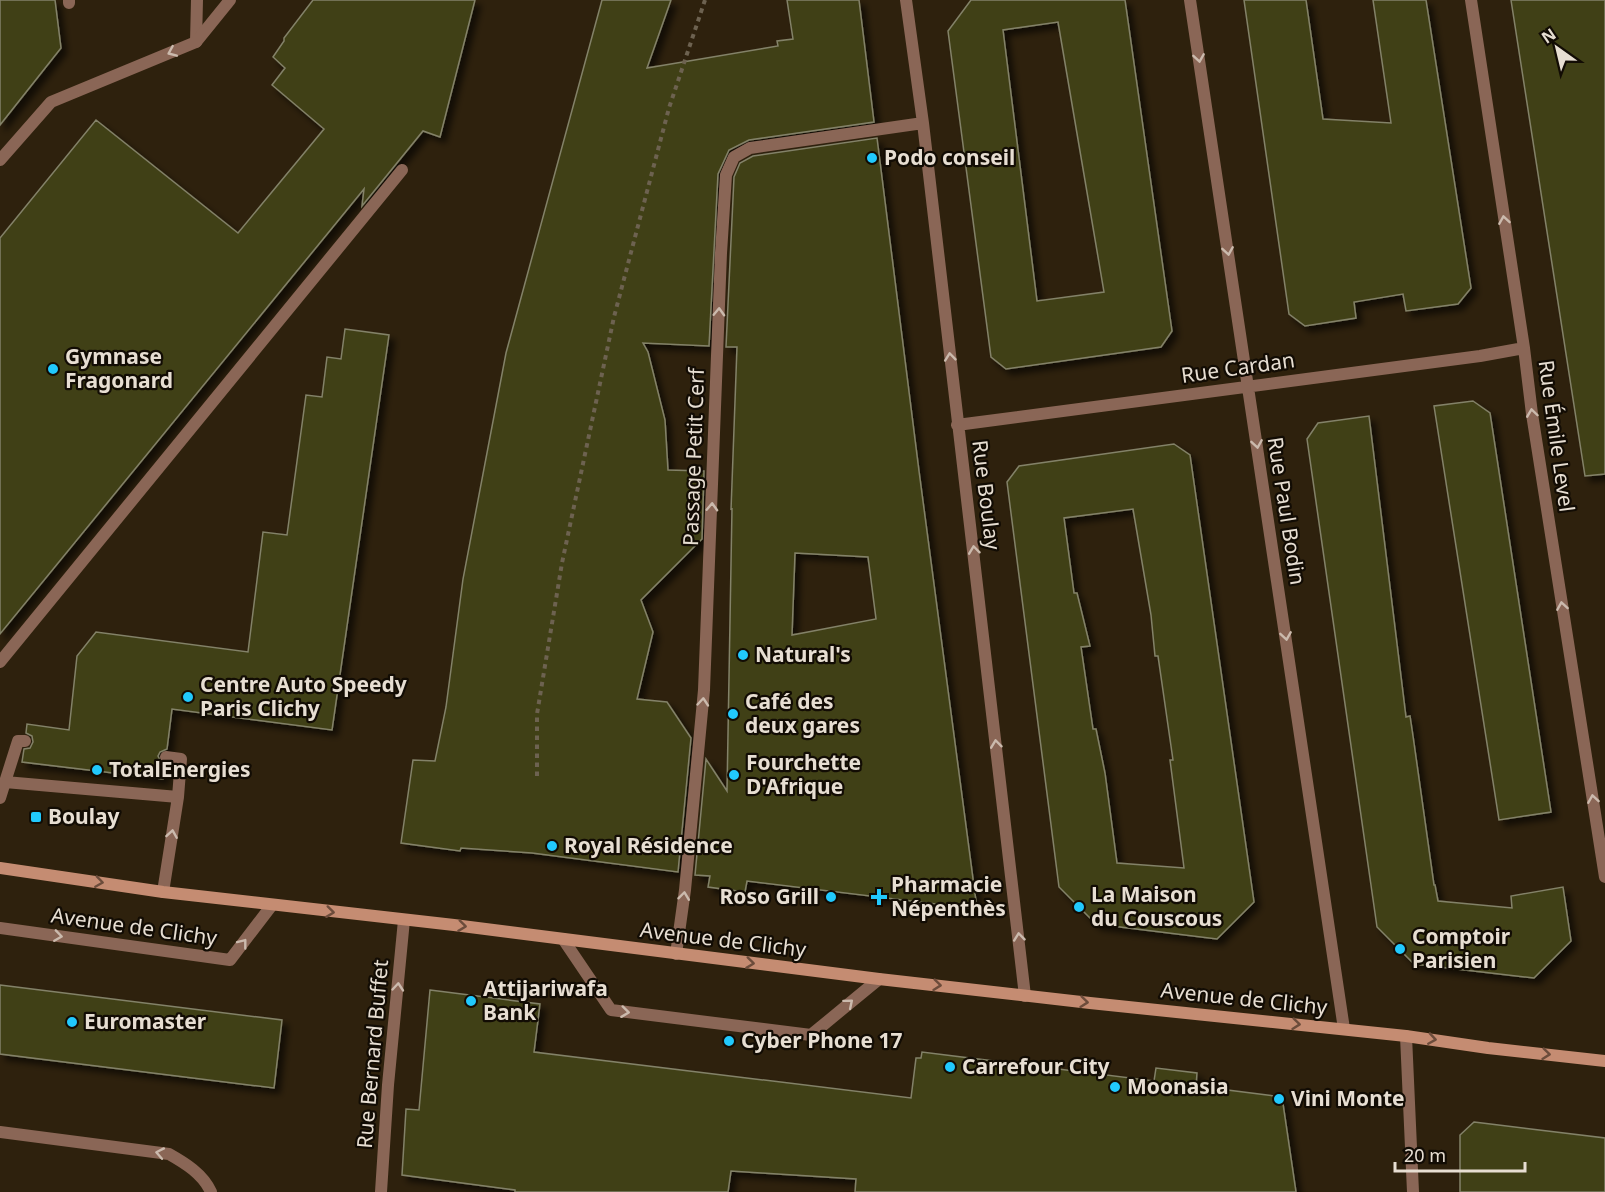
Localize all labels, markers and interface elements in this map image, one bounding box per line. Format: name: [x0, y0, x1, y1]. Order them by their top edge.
north arrow: [1527, 18, 1587, 78]
text: N: [1537, 23, 1560, 48]
one-way arrow: [168, 45, 179, 57]
one-way arrow: [1192, 52, 1205, 62]
place label: Podo conseil: [884, 143, 1015, 171]
marker: Podo conseil: [865, 151, 879, 165]
one-way arrow: [1499, 216, 1511, 225]
one-way arrow: [1222, 246, 1234, 255]
one-way arrow: [713, 307, 725, 316]
place label: Gymnase Fragonard: [65, 342, 173, 394]
street label: Rue Cardan: [1179, 345, 1296, 389]
one-way arrow: [944, 352, 956, 361]
street label: Rue Émile Level: [1532, 358, 1582, 514]
marker: Gymnase Fragonard: [46, 362, 60, 376]
street label: Passage Petit Cerf: [676, 366, 710, 547]
one-way arrow: [1526, 409, 1539, 418]
street label: Rue Paul Bodin: [1261, 435, 1312, 587]
street label: Rue Boulay: [966, 438, 1008, 552]
one-way arrow: [1250, 439, 1262, 448]
one-way arrow: [705, 502, 718, 511]
one-way arrow: [968, 546, 980, 555]
one-way arrow: [1557, 601, 1569, 611]
one-way arrow: [1279, 632, 1291, 641]
place label: Natural's: [755, 640, 851, 668]
marker: Natural's: [736, 648, 750, 662]
place label: Centre Auto Speedy Paris Clichy: [200, 670, 407, 722]
place label: Café des deux gares: [745, 687, 860, 739]
marker: Centre Auto Speedy Paris Clichy: [181, 690, 195, 704]
one-way arrow: [696, 697, 709, 706]
marker: Café des deux gares: [726, 707, 740, 721]
one-way arrow: [991, 739, 1003, 748]
place label: Fourchette D'Afrique: [746, 748, 861, 800]
place label: TotalEnergies: [109, 755, 250, 783]
marker: TotalEnergies: [90, 763, 104, 777]
marker: Fourchette D'Afrique: [727, 768, 741, 782]
one-way arrow: [1587, 794, 1599, 803]
place label: Boulay: [48, 802, 120, 830]
marker: Boulay: [29, 810, 43, 824]
one-way arrow: [165, 829, 177, 839]
place label: Royal Résidence: [564, 831, 733, 859]
marker: Royal Résidence: [545, 839, 559, 853]
place label: Pharmacie Népenthès: [891, 870, 1006, 922]
one-way arrow: [95, 876, 104, 888]
place label: La Maison du Couscous: [1091, 880, 1222, 932]
place label: Roso Grill: [720, 882, 819, 910]
marker: Roso Grill: [824, 890, 838, 904]
marker: Pharmacie Népenthès: [872, 890, 886, 904]
one-way arrow: [678, 891, 690, 900]
marker: La Maison du Couscous: [1072, 900, 1086, 914]
street label: Avenue de Clichy: [49, 901, 219, 952]
one-way arrow: [326, 905, 335, 917]
street label: Avenue de Clichy: [638, 915, 808, 963]
one-way arrow: [458, 920, 467, 932]
place label: Comptoir Parisien: [1412, 922, 1511, 974]
one-way arrow: [53, 929, 63, 941]
one-way arrow: [1013, 933, 1026, 942]
one-way arrow: [236, 938, 247, 949]
marker: Comptoir Parisien: [1393, 942, 1407, 956]
one-way arrow: [745, 956, 755, 968]
street label: Rue Bernard Buffet: [350, 958, 394, 1149]
place label: Attijariwafa Bank: [483, 974, 608, 1026]
street label: Avenue de Clichy: [1159, 975, 1329, 1021]
one-way arrow: [932, 978, 941, 991]
one-way arrow: [391, 983, 404, 992]
marker: Attijariwafa Bank: [464, 994, 478, 1008]
one-way arrow: [1079, 996, 1088, 1008]
one-way arrow: [842, 1000, 853, 1011]
one-way arrow: [621, 1005, 630, 1018]
place label: Euromaster: [84, 1007, 207, 1035]
marker: Euromaster: [65, 1015, 79, 1029]
one-way arrow: [1292, 1017, 1301, 1029]
place label: Cyber Phone 17: [741, 1026, 903, 1054]
one-way arrow: [1427, 1033, 1437, 1045]
marker: Cyber Phone 17: [722, 1034, 736, 1048]
one-way arrow: [1542, 1047, 1551, 1060]
place label: Carrefour City: [962, 1052, 1110, 1080]
marker: Carrefour City: [943, 1060, 957, 1074]
place label: Moonasia: [1127, 1072, 1229, 1100]
marker: Moonasia: [1108, 1080, 1122, 1094]
place label: Vini Monte: [1291, 1084, 1405, 1112]
marker: Vini Monte: [1272, 1092, 1286, 1106]
scale bar: [1395, 1135, 1526, 1173]
text: 20 m: [1404, 1143, 1446, 1167]
one-way arrow: [155, 1147, 164, 1159]

